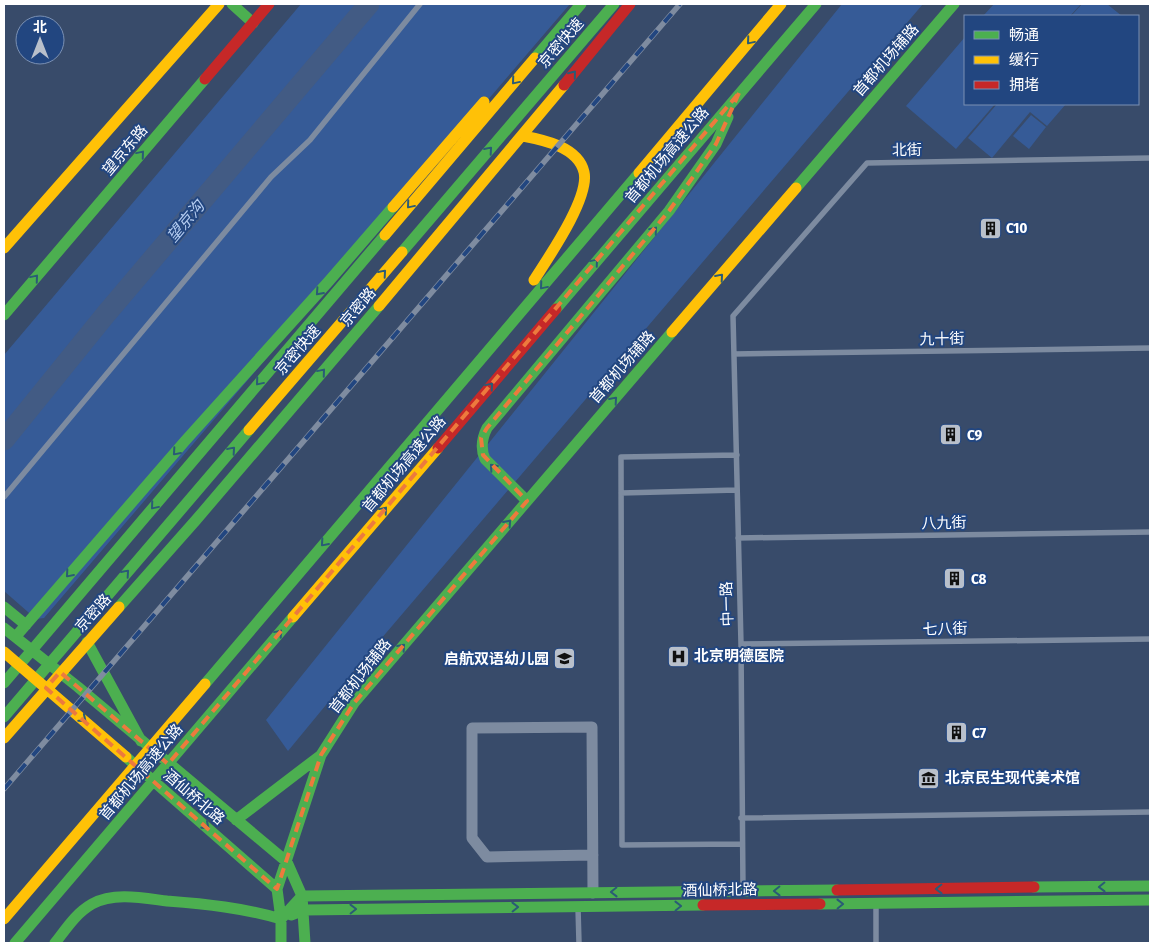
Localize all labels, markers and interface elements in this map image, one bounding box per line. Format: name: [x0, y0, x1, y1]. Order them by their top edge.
street label: 京密快速: [535, 14, 587, 72]
north arrow: [15, 15, 65, 65]
legend: [964, 15, 1139, 105]
text: 北: [33, 19, 47, 36]
street label: 首都机场辅路: [850, 20, 922, 100]
text: 畅通: [1009, 26, 1039, 44]
one-way arrow: [747, 35, 755, 44]
text: 缓行: [1009, 51, 1039, 69]
one-way arrow: [568, 71, 576, 80]
one-way arrow: [513, 75, 521, 84]
text: 拥堵: [1009, 76, 1039, 94]
street label: 首都机场高速公路: [622, 103, 712, 207]
street label: 望京东路: [99, 121, 151, 179]
street label: 北街: [892, 141, 922, 159]
one-way arrow: [483, 147, 492, 156]
one-way arrow: [135, 151, 143, 160]
water label: 望京沟: [163, 195, 209, 246]
one-way arrow: [407, 199, 416, 208]
building icon: C10: [978, 216, 1002, 240]
place label: C10: [1006, 219, 1028, 237]
one-way arrow: [648, 227, 656, 236]
one-way arrow: [589, 259, 598, 268]
one-way arrow: [378, 270, 387, 279]
one-way arrow: [714, 273, 723, 282]
one-way arrow: [30, 275, 38, 284]
one-way arrow: [540, 280, 549, 289]
street label: 京密路: [337, 284, 379, 330]
one-way arrow: [316, 286, 325, 295]
street label: 京密快速: [272, 321, 324, 379]
street label: 首都机场辅路: [586, 327, 658, 407]
street label: 九十街: [919, 330, 965, 348]
one-way arrow: [316, 369, 325, 378]
one-way arrow: [257, 376, 265, 385]
one-way arrow: [484, 383, 492, 392]
one-way arrow: [608, 397, 617, 406]
street label: 首都机场高速公路: [359, 412, 449, 516]
building icon: C9: [939, 423, 963, 447]
place label: C9: [967, 426, 982, 444]
one-way arrow: [172, 446, 181, 455]
one-way arrow: [226, 446, 235, 455]
one-way arrow: [489, 463, 498, 472]
one-way arrow: [151, 500, 160, 509]
one-way arrow: [379, 506, 388, 515]
street label: 八九街: [921, 514, 967, 532]
one-way arrow: [502, 520, 511, 529]
one-way arrow: [321, 537, 330, 546]
building icon: C8: [943, 567, 967, 591]
one-way arrow: [66, 569, 75, 578]
one-way arrow: [121, 570, 130, 579]
place label: C8: [971, 570, 987, 588]
street label: 中一路: [717, 581, 737, 627]
street label: 京密路: [71, 590, 115, 636]
street label: 七八街: [922, 620, 968, 638]
one-way arrow: [273, 630, 282, 639]
street label: 首都机场辅路: [325, 635, 395, 717]
one-way arrow: [396, 643, 405, 652]
hospital icon: 北京明德医院: [666, 644, 690, 668]
school or university icon: 启航双语幼儿园: [553, 647, 577, 671]
place label: 北京明德医院: [694, 647, 784, 665]
place label: 启航双语幼儿园: [444, 650, 549, 668]
one-way arrow: [78, 714, 87, 723]
street label: 首都机场高速公路: [96, 720, 186, 824]
building icon: C7: [944, 721, 968, 745]
place label: C7: [972, 724, 987, 742]
street label: 酒仙桥北路: [160, 766, 228, 828]
museum icon: 北京民生现代美术馆: [917, 766, 941, 790]
place label: 北京民生现代美术馆: [945, 769, 1080, 787]
one-way arrow: [200, 821, 209, 830]
street label: 酒仙桥北路: [682, 880, 758, 900]
one-way arrow: [1097, 882, 1105, 892]
one-way arrow: [935, 884, 942, 894]
one-way arrow: [772, 886, 780, 896]
one-way arrow: [610, 887, 618, 898]
one-way arrow: [837, 899, 845, 909]
one-way arrow: [674, 901, 682, 911]
one-way arrow: [512, 902, 520, 913]
one-way arrow: [349, 904, 357, 915]

